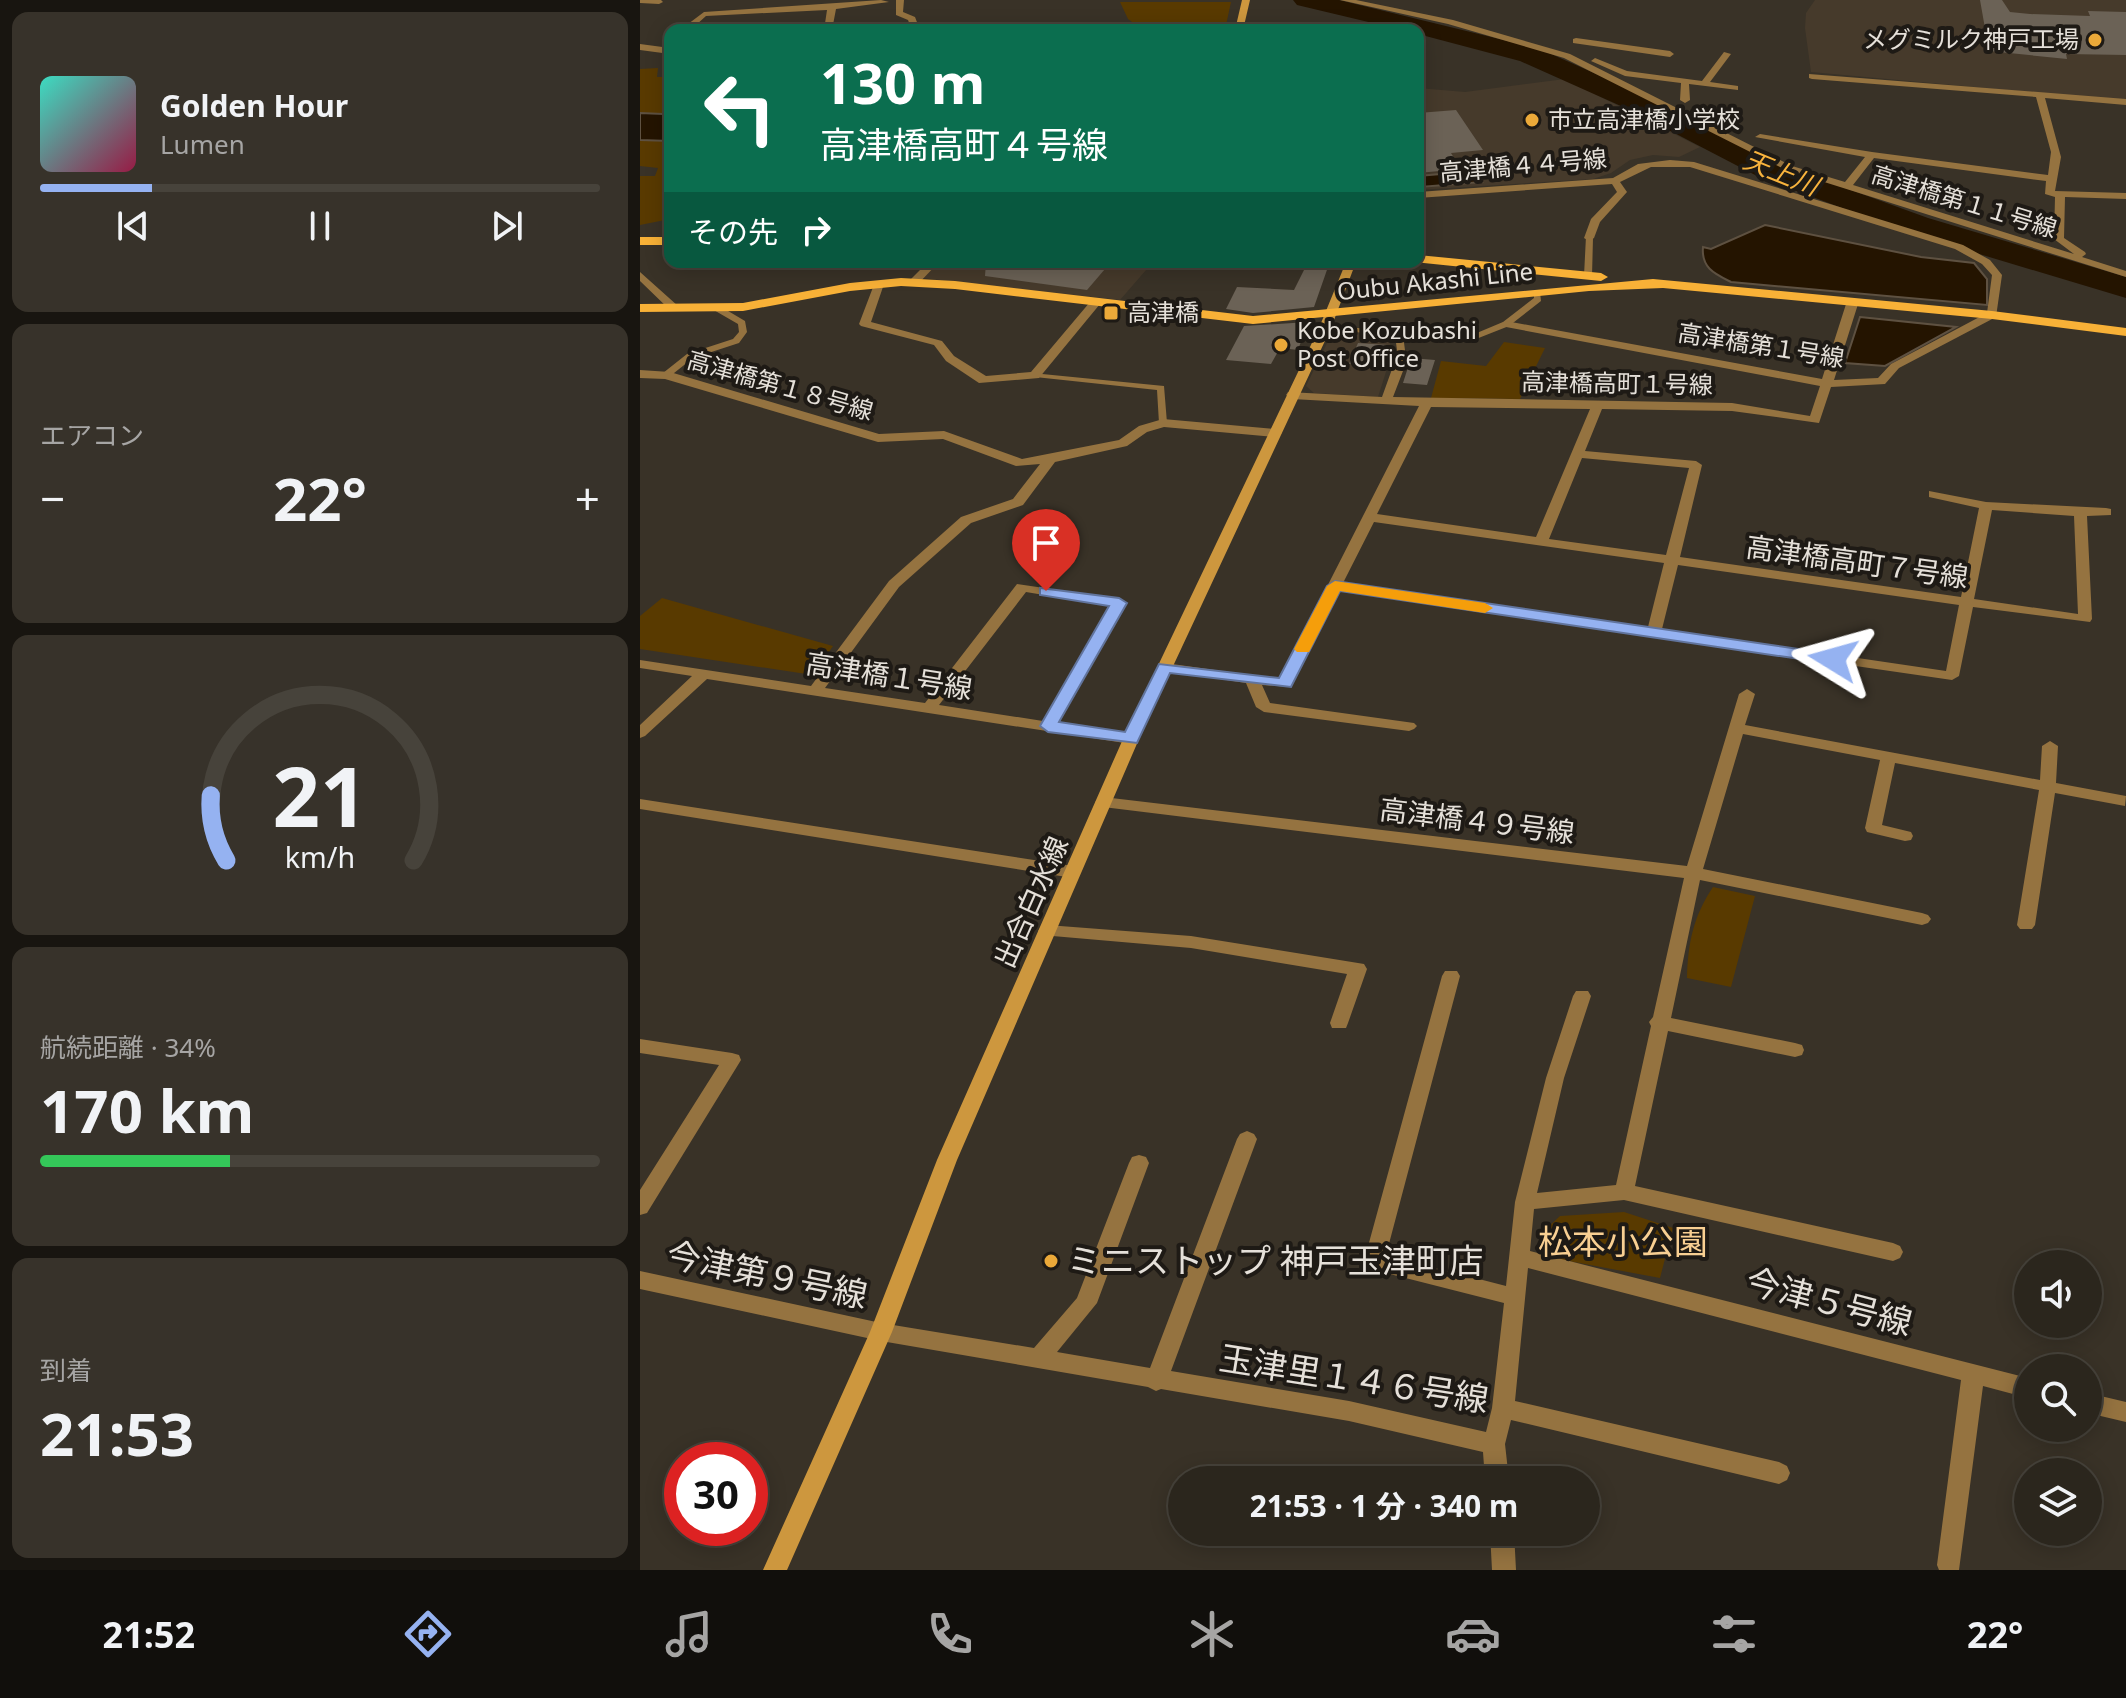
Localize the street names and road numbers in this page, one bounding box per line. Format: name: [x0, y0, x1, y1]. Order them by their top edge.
street label: 高津橋４４号線: [1438, 141, 1608, 188]
street label: 高津橋第１１号線: [1868, 157, 2061, 244]
street label: Oubu Akashi Line: [1335, 254, 1534, 307]
street label: 高津橋第１号線: [1676, 315, 1847, 374]
street label: 高津橋第１８号線: [684, 342, 877, 427]
street label: 高津橋高町１号線: [1521, 364, 1713, 401]
street label: 高津橋高町７号線: [1744, 527, 1971, 595]
street label: 高津橋１号線: [803, 643, 975, 707]
street label: 高津橋４９号線: [1378, 789, 1577, 851]
street label: 出合白水線: [984, 830, 1076, 973]
street label: 今津第９号線: [663, 1230, 872, 1318]
street label: 今津５号線: [1741, 1257, 1917, 1345]
street label: 玉津里１４６号線: [1216, 1334, 1492, 1422]

